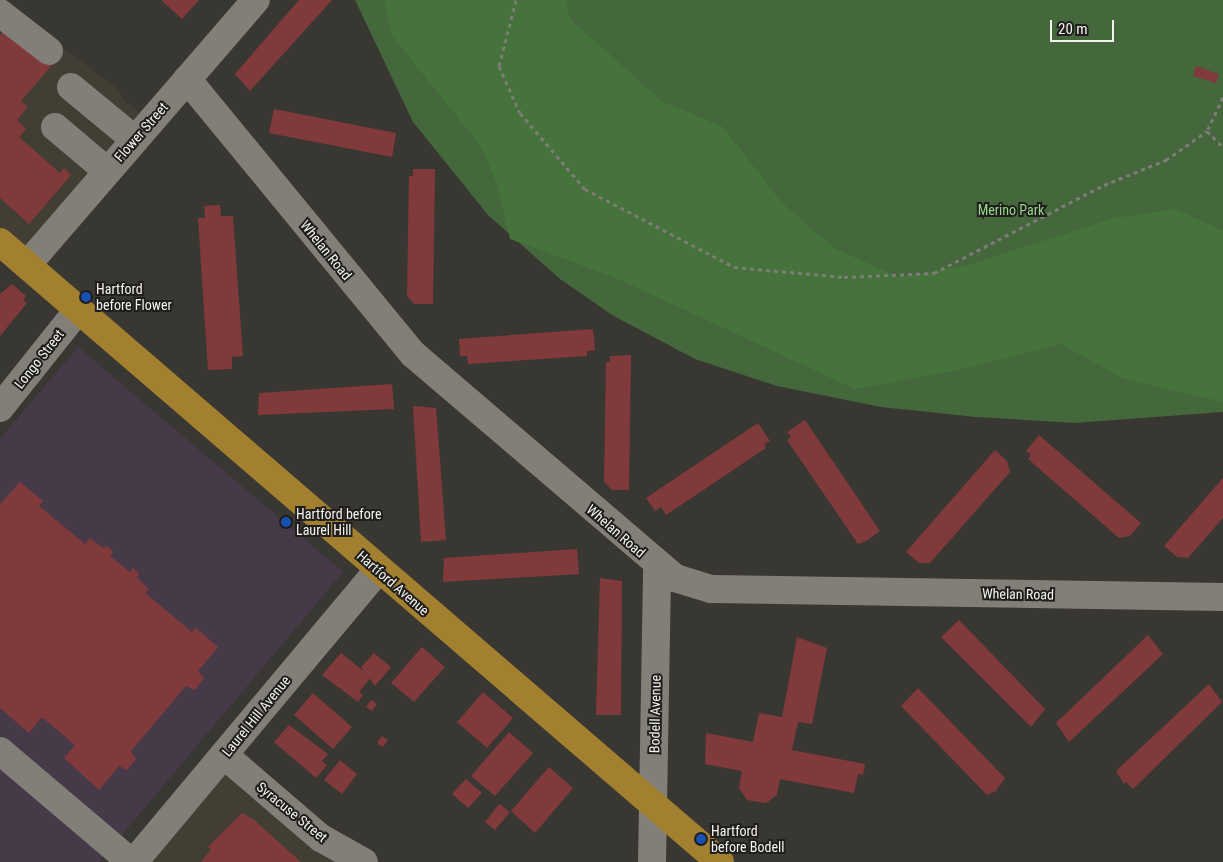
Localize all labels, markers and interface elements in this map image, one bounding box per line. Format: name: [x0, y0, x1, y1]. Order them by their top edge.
scale bar: [1053, 10, 1117, 42]
text: 20 m: [1058, 20, 1088, 38]
street label: Flower Street: [111, 99, 171, 165]
park label: Merino Park: [978, 202, 1044, 218]
street label: Whelan Road: [297, 217, 355, 283]
place label: Hartford before Flower: [96, 281, 172, 314]
marker: Hartford before Flower: [80, 291, 92, 303]
street label: Longo Street: [11, 326, 67, 392]
street label: Whelan Road: [583, 501, 649, 561]
place label: Hartford before Laurel Hill: [296, 506, 382, 538]
marker: Hartford before Laurel Hill: [280, 516, 292, 528]
street label: Hartford Avenue: [353, 547, 433, 619]
street label: Whelan Road: [982, 585, 1054, 603]
street label: Laurel Hill Avenue: [218, 672, 294, 760]
street label: Bodell Avenue: [646, 675, 664, 753]
street label: Syracuse Street: [253, 778, 331, 846]
place label: Hartford before Bodell: [711, 823, 784, 856]
marker: Hartford before Bodell: [695, 833, 707, 845]

